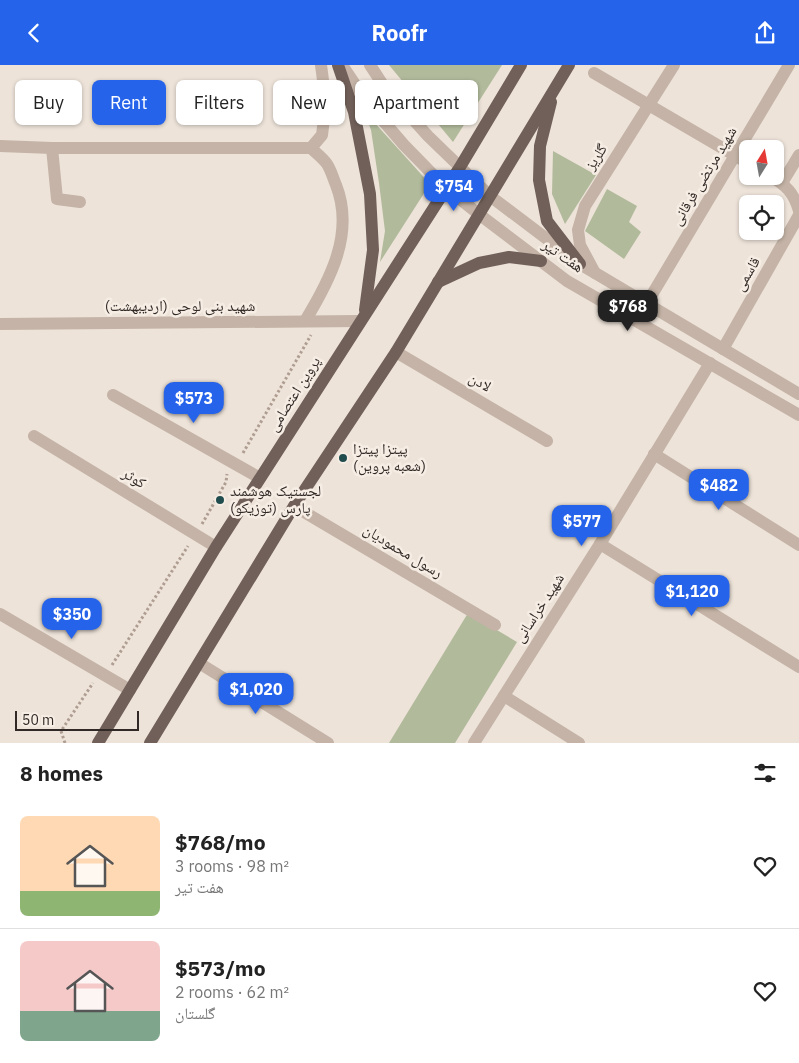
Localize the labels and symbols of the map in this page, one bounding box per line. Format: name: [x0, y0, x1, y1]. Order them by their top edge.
street label: شهید مرتضی فرقانی: [667, 123, 741, 229]
street label: گلریز: [580, 140, 611, 174]
north arrow: [739, 140, 784, 185]
pin: $754: [424, 169, 484, 212]
street label: هفت تیر: [538, 234, 588, 277]
street label: قاسمی: [729, 253, 765, 295]
pin: $768: [598, 289, 658, 332]
street label: شهید بنی لوحی (اردیبهشت): [105, 296, 255, 316]
street label: پروین اعتصامی: [263, 353, 325, 435]
street label: لادن: [465, 368, 495, 396]
pin: $573: [164, 381, 224, 424]
place label: پیتزا پیتزا (شعبه پروین): [353, 439, 426, 476]
marker: پیتزا پیتزا (شعبه پروین): [337, 452, 349, 464]
street label: کوثر: [118, 463, 150, 492]
pin: $482: [689, 469, 749, 511]
place label: لجستیک هوشمند پارس (توزیکو): [230, 481, 321, 518]
marker: لجستیک هوشمند پارس (توزیکو): [214, 494, 226, 506]
pin: $577: [552, 505, 612, 547]
street label: رسول محمودیان: [360, 519, 447, 583]
street label: شهید خراسانی: [509, 569, 569, 647]
pin: $1,120: [651, 575, 733, 617]
pin: $350: [42, 597, 102, 640]
pin: $1,020: [215, 673, 297, 715]
scale bar: [15, 708, 139, 731]

